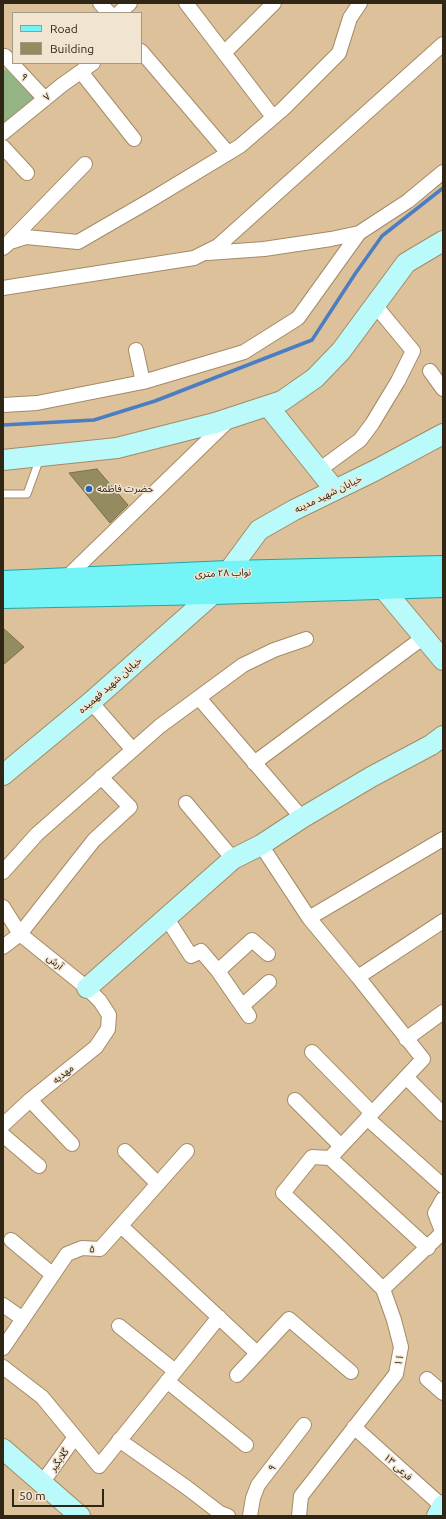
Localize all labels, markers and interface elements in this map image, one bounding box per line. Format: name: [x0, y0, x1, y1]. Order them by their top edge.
legend: [12, 12, 142, 64]
text: Road: [50, 22, 78, 35]
text: Building: [50, 42, 94, 55]
street label: ۹: [18, 71, 30, 83]
street label: ۷: [41, 91, 53, 103]
street label: خیابان شهید مدینه: [292, 473, 364, 515]
place label: حضرت فاطمه: [97, 483, 153, 495]
marker: حضرت فاطمه: [84, 484, 94, 494]
street label: نواب ۲۸ متری: [195, 566, 251, 580]
street label: خیابان شهید فهمیده: [76, 654, 144, 716]
street label: آرش: [44, 952, 66, 972]
street label: مهدیه: [50, 1062, 76, 1086]
street label: ۵: [89, 1243, 95, 1255]
street label: ۱۱: [392, 1353, 406, 1367]
street label: گلابگیر: [47, 1446, 71, 1474]
street label: فرعی ۱۳: [381, 1451, 415, 1483]
street label: ۹: [266, 1462, 278, 1474]
scale bar: [14, 1481, 106, 1507]
text: 50 m: [19, 1489, 46, 1502]

